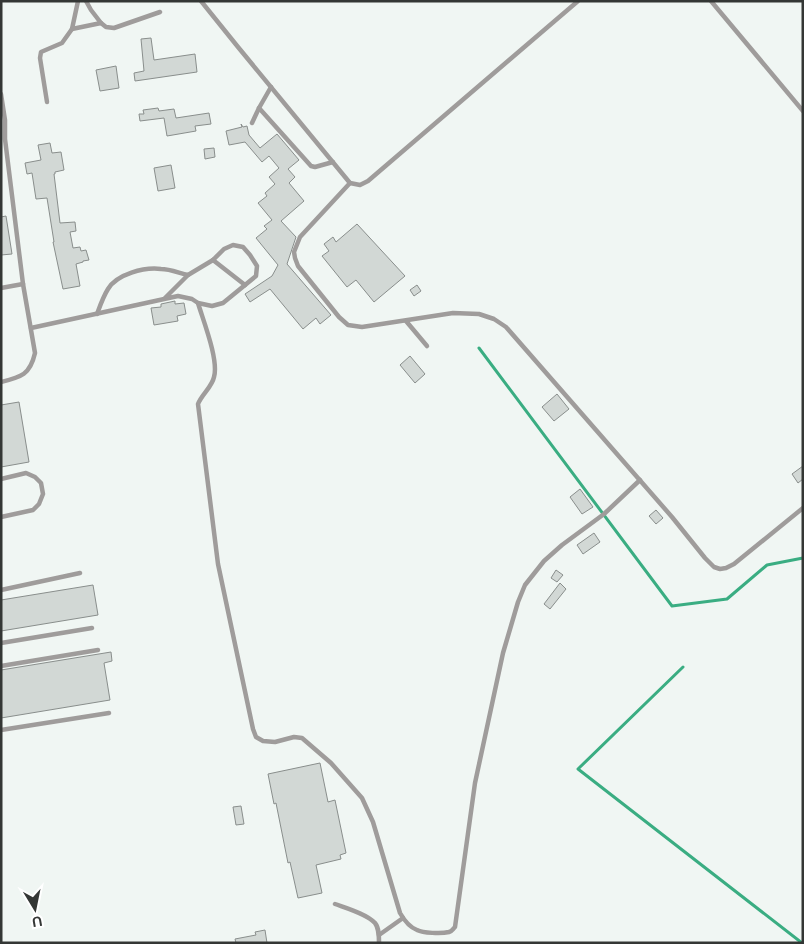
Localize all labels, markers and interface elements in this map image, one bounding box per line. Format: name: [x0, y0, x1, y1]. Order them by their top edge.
north arrow: [10, 884, 60, 934]
text: U: [31, 913, 44, 931]

